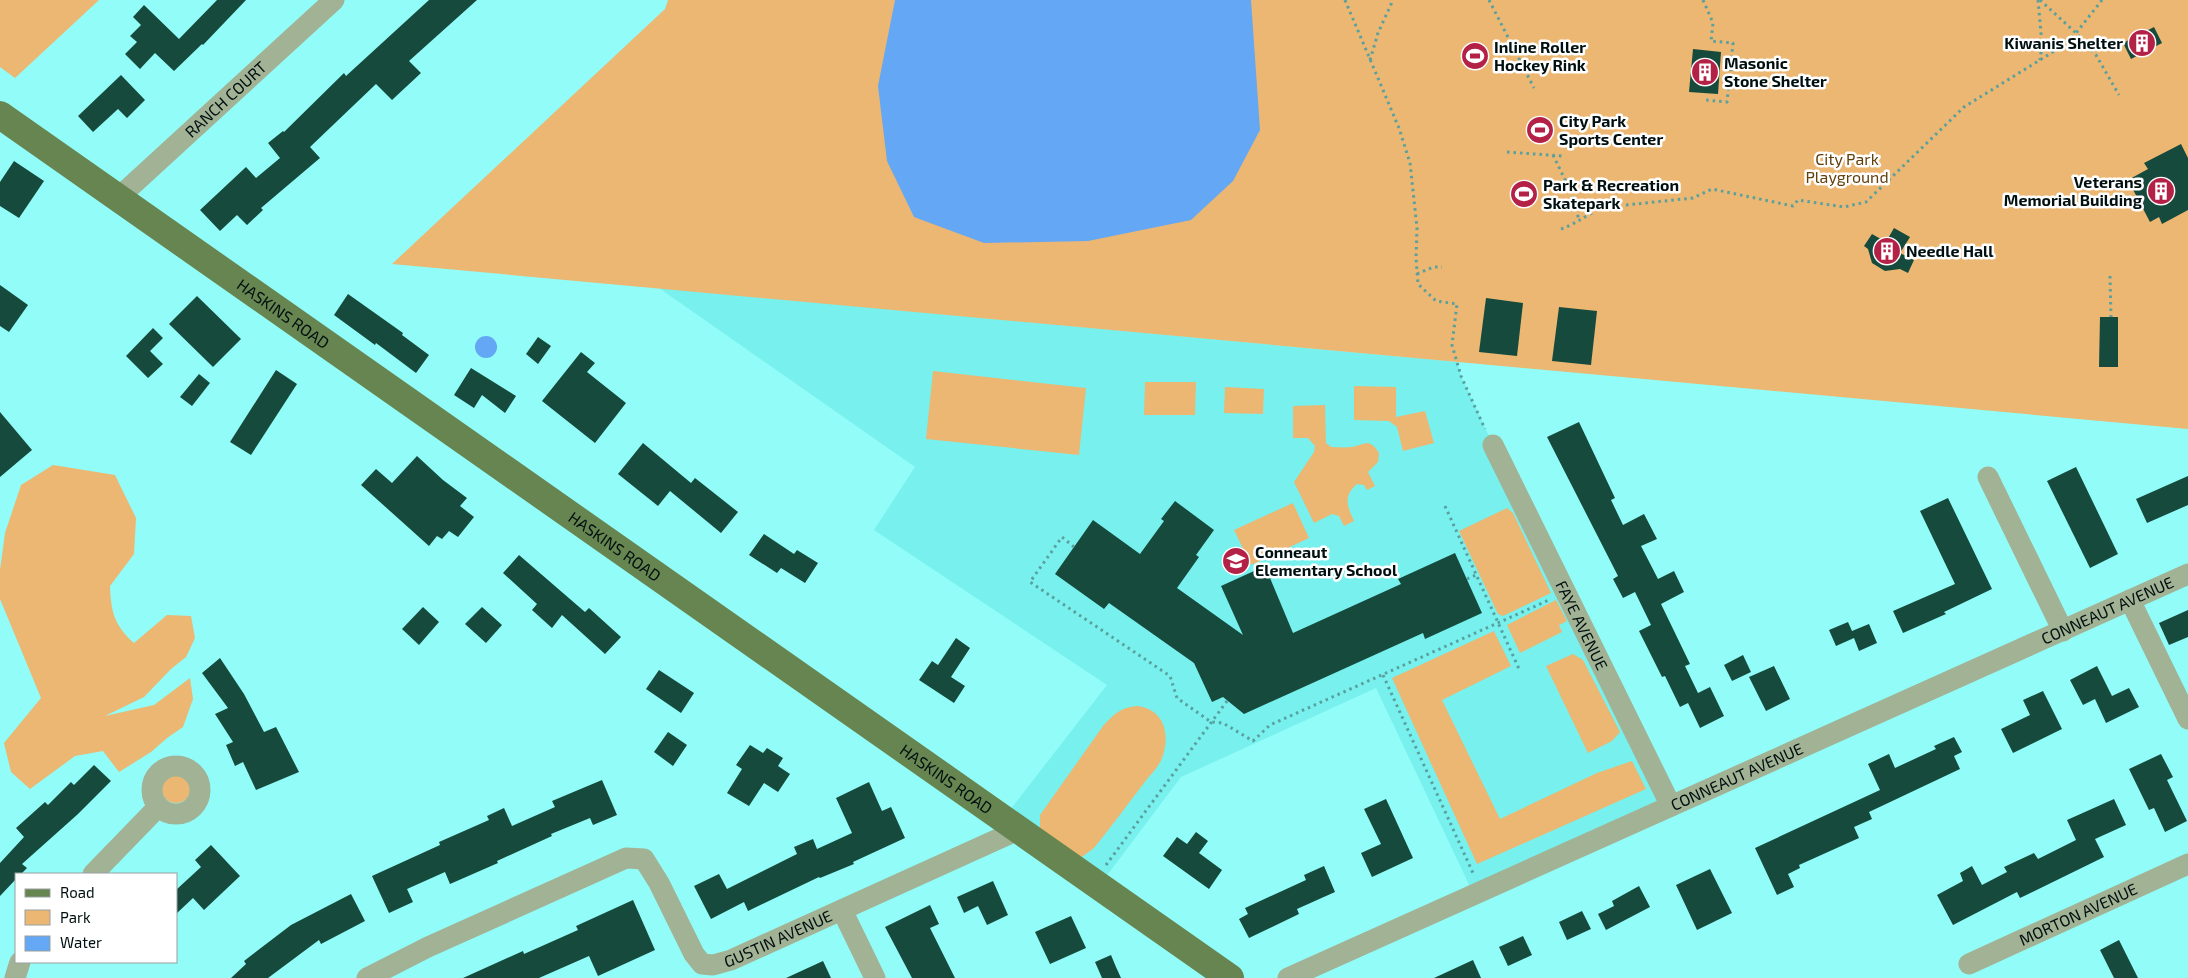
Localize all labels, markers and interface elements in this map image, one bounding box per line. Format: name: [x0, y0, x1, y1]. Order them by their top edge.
building icon: Kiwanis Shelter: [2127, 28, 2157, 58]
place label: Kiwanis Shelter: [2004, 33, 2123, 52]
place label: Inline Roller Hockey Rink: [1494, 37, 1586, 75]
sports icon: Inline Roller Hockey Rink: [1460, 41, 1490, 71]
place label: Masonic Stone Shelter: [1724, 53, 1827, 90]
street label: RANCH COURT: [181, 57, 270, 141]
building icon: Masonic Stone Shelter: [1690, 57, 1720, 87]
place label: City Park Sports Center: [1559, 111, 1663, 148]
sports icon: City Park Sports Center: [1525, 115, 1555, 145]
park label: City Park Playground: [1805, 149, 1889, 186]
place label: Veterans Memorial Building: [2004, 172, 2143, 209]
place label: Park & Recreation Skatepark: [1543, 175, 1679, 212]
building icon: Veterans Memorial Building: [2146, 176, 2176, 206]
sports icon: Park & Recreation Skatepark: [1509, 179, 1539, 209]
building icon: Needle Hall: [1872, 236, 1902, 266]
place label: Needle Hall: [1906, 241, 1994, 260]
street label: HASKINS ROAD: [234, 274, 333, 352]
street label: HASKINS ROAD: [565, 507, 665, 585]
place label: Conneaut Elementary School: [1255, 542, 1398, 580]
school or university icon: Conneaut Elementary School: [1221, 546, 1251, 576]
street label: CONNEAUT AVENUE: [2038, 572, 2176, 648]
street label: FAYE AVENUE: [1552, 577, 1612, 673]
street label: CONNEAUT AVENUE: [1668, 738, 1806, 814]
street label: HASKINS ROAD: [897, 740, 996, 817]
legend: [15, 873, 178, 963]
street label: MORTON AVENUE: [2016, 879, 2140, 949]
text: Road: [60, 883, 95, 901]
street label: GUSTIN AVENUE: [722, 906, 835, 971]
text: Park: [60, 908, 91, 926]
text: Water: [60, 933, 102, 951]

